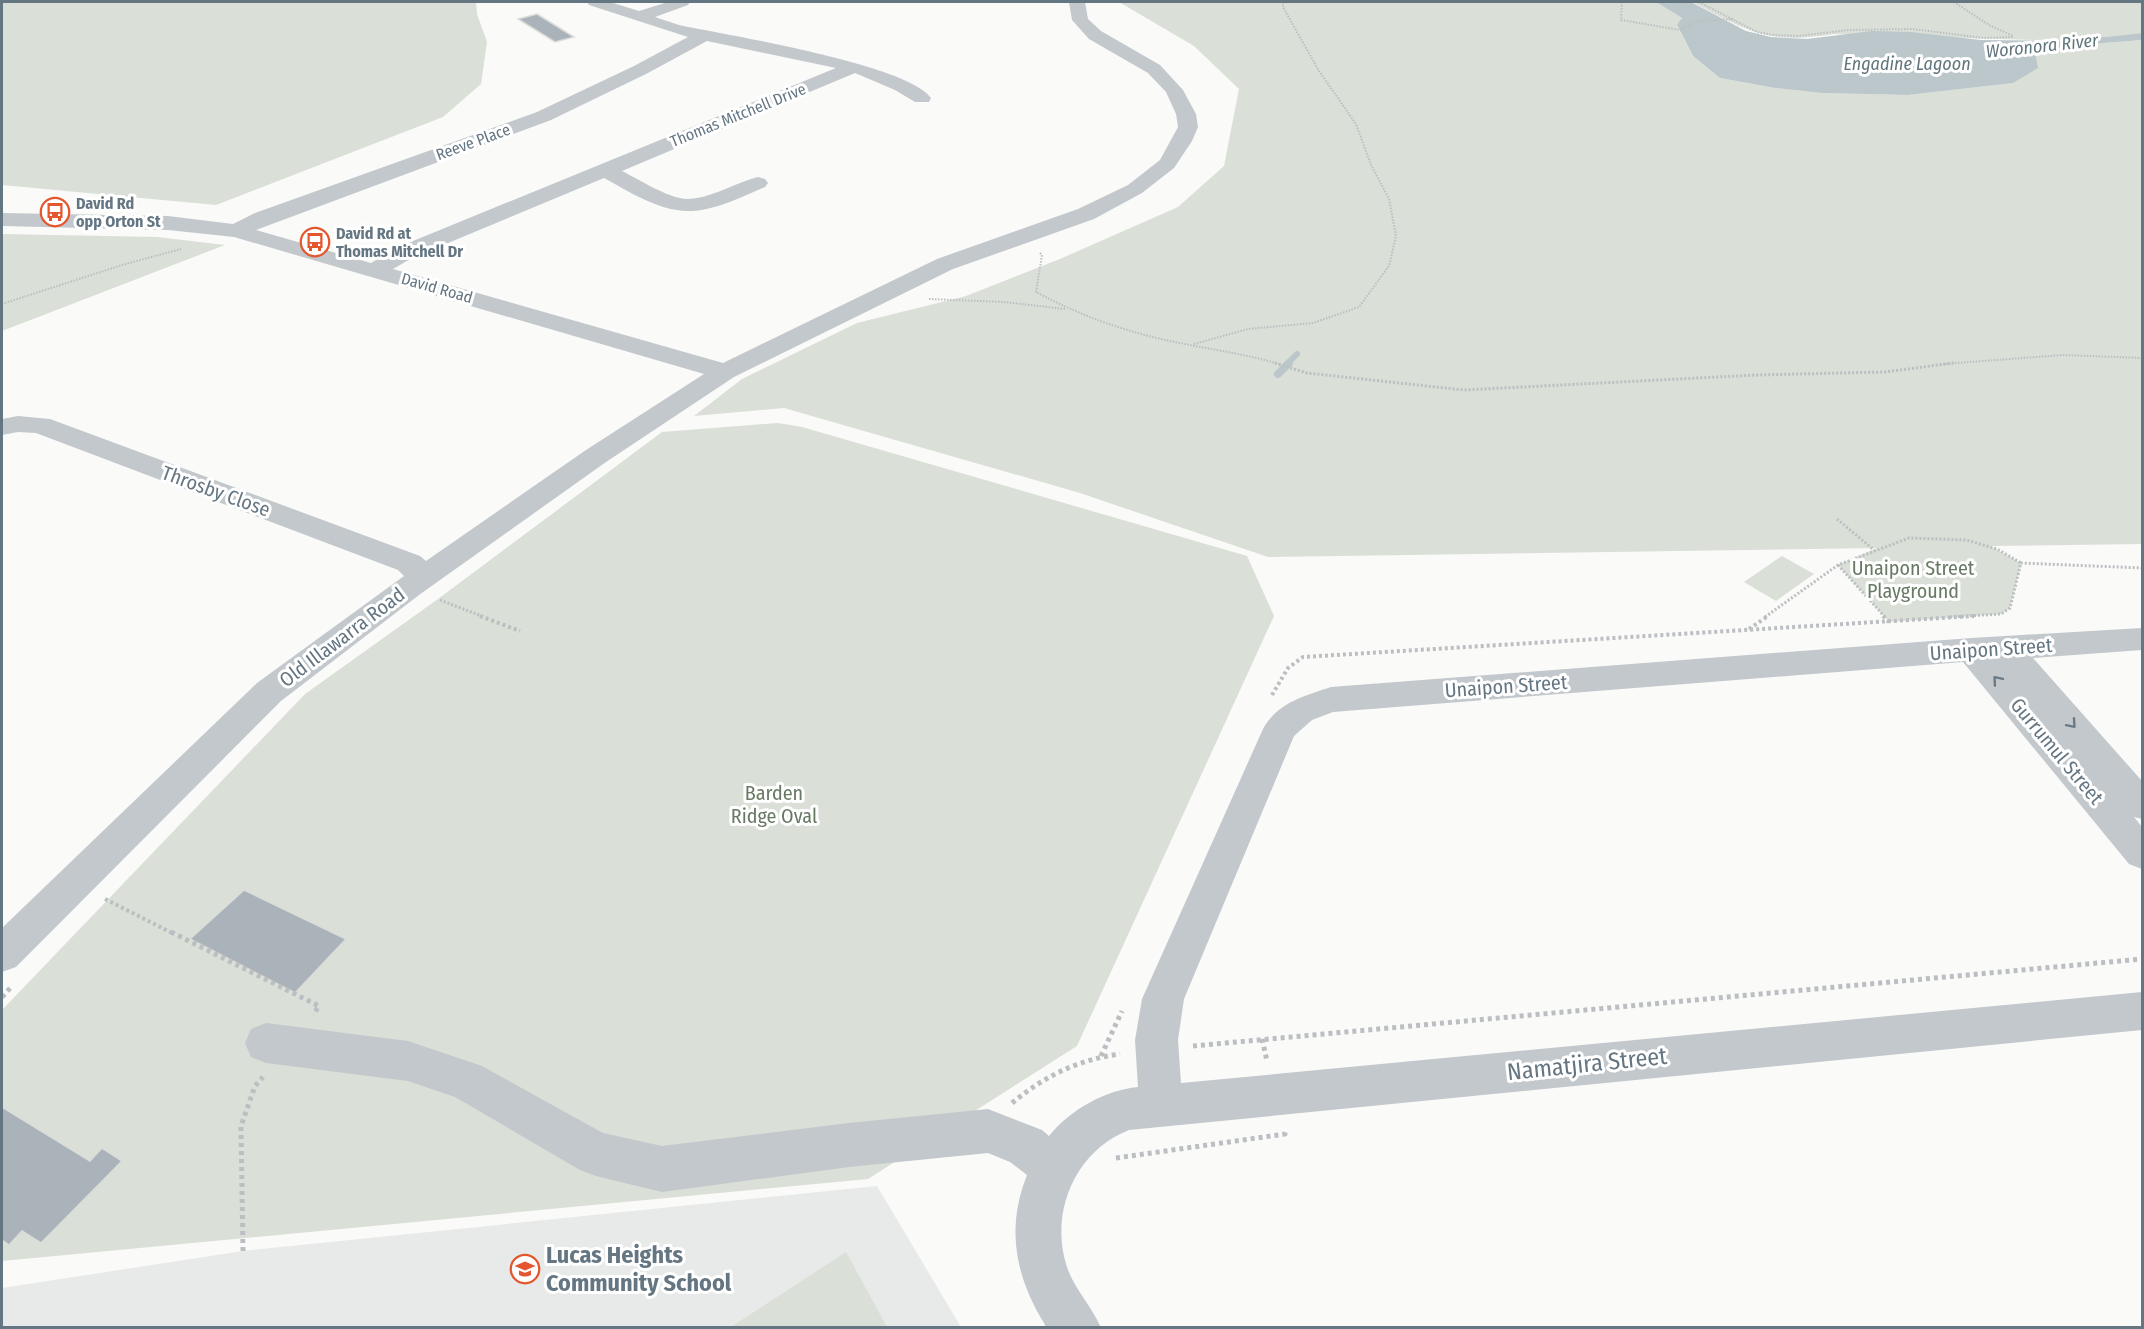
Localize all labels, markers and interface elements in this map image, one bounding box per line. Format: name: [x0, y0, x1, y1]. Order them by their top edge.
water label: Woronora River: [1985, 29, 2100, 63]
water label: Engadine Lagoon: [1843, 53, 1971, 75]
street label: Thomas Mitchell Drive: [667, 79, 809, 151]
street label: Reeve Place: [433, 120, 513, 164]
place label: David Rd opp Orton St: [76, 194, 161, 231]
bus stop icon: David Rd opp Orton St: [39, 196, 71, 228]
place label: David Rd at Thomas Mitchell Dr: [336, 224, 463, 261]
bus stop icon: David Rd at Thomas Mitchell Dr: [299, 226, 331, 258]
street label: David Road: [399, 269, 475, 307]
street label: Throsby Close: [159, 460, 273, 522]
park label: Unaipon Street Playground: [1852, 556, 1975, 603]
street label: Old Illawarra Road: [275, 582, 409, 692]
street label: Unaipon Street: [1929, 633, 2053, 665]
street label: Unaipon Street: [1444, 670, 1568, 702]
one-way arrow: [1993, 676, 2004, 687]
street label: Gurrumul Street: [2006, 693, 2109, 809]
one-way arrow: [2065, 717, 2076, 728]
park label: Barden Ridge Oval: [731, 781, 817, 828]
street label: Namatjira Street: [1506, 1042, 1668, 1086]
place label: Lucas Heights Community School: [546, 1241, 732, 1297]
school or university icon: Lucas Heights Community School: [509, 1253, 541, 1285]

